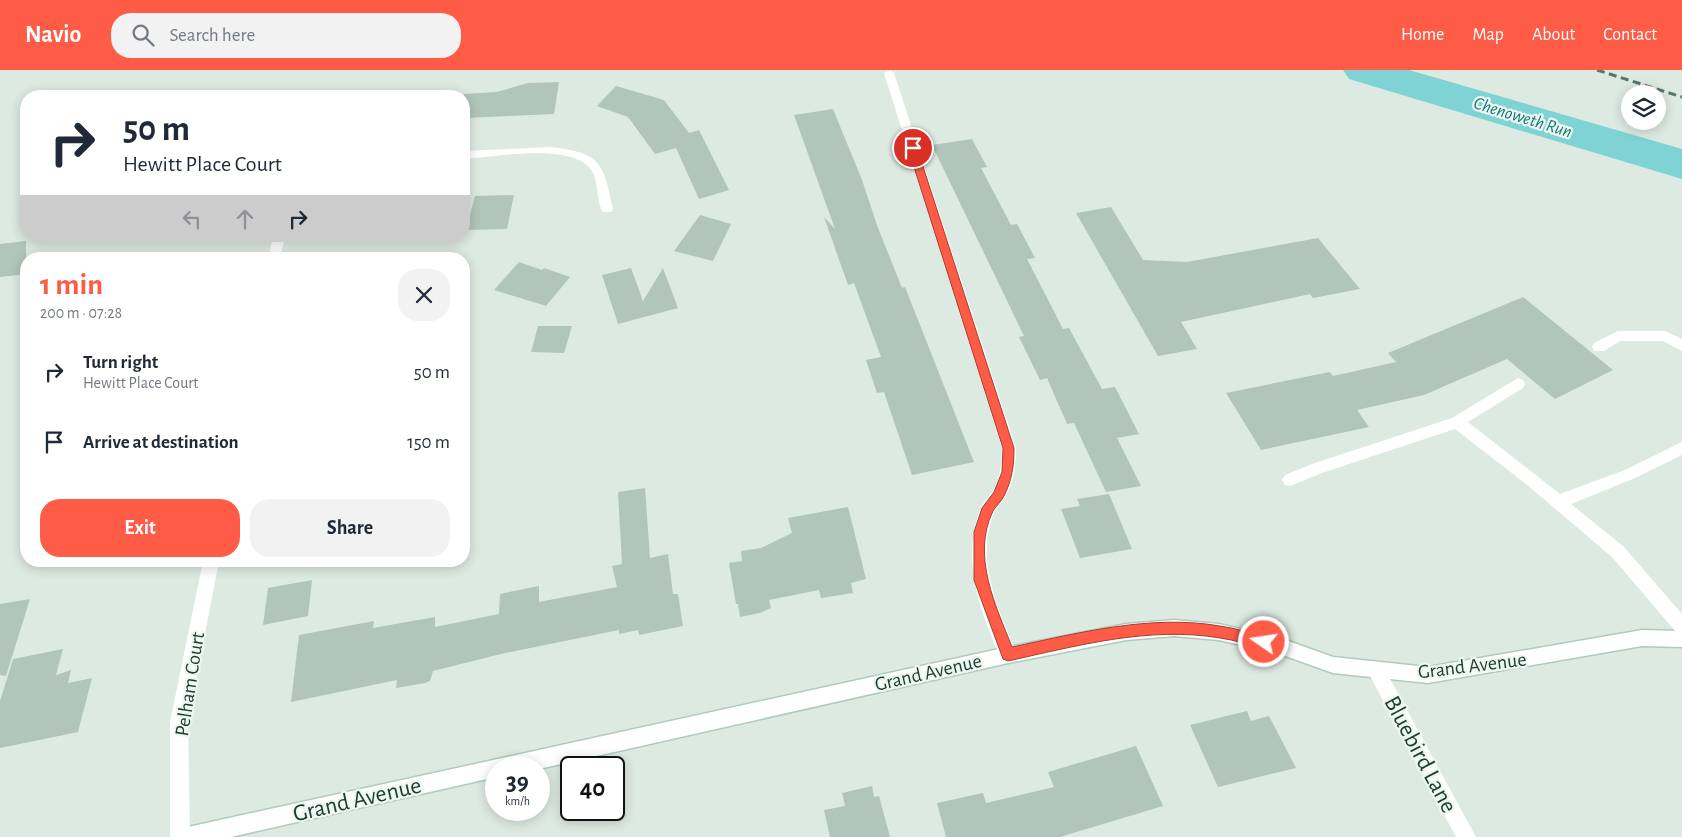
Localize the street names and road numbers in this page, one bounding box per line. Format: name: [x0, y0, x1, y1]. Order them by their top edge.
street label: Pelham Court: [172, 630, 208, 738]
street label: Grand Avenue: [1417, 649, 1528, 683]
street label: Grand Avenue: [873, 651, 984, 695]
street label: Bluebird Lane: [1379, 692, 1461, 817]
street label: Grand Avenue: [291, 774, 424, 826]

